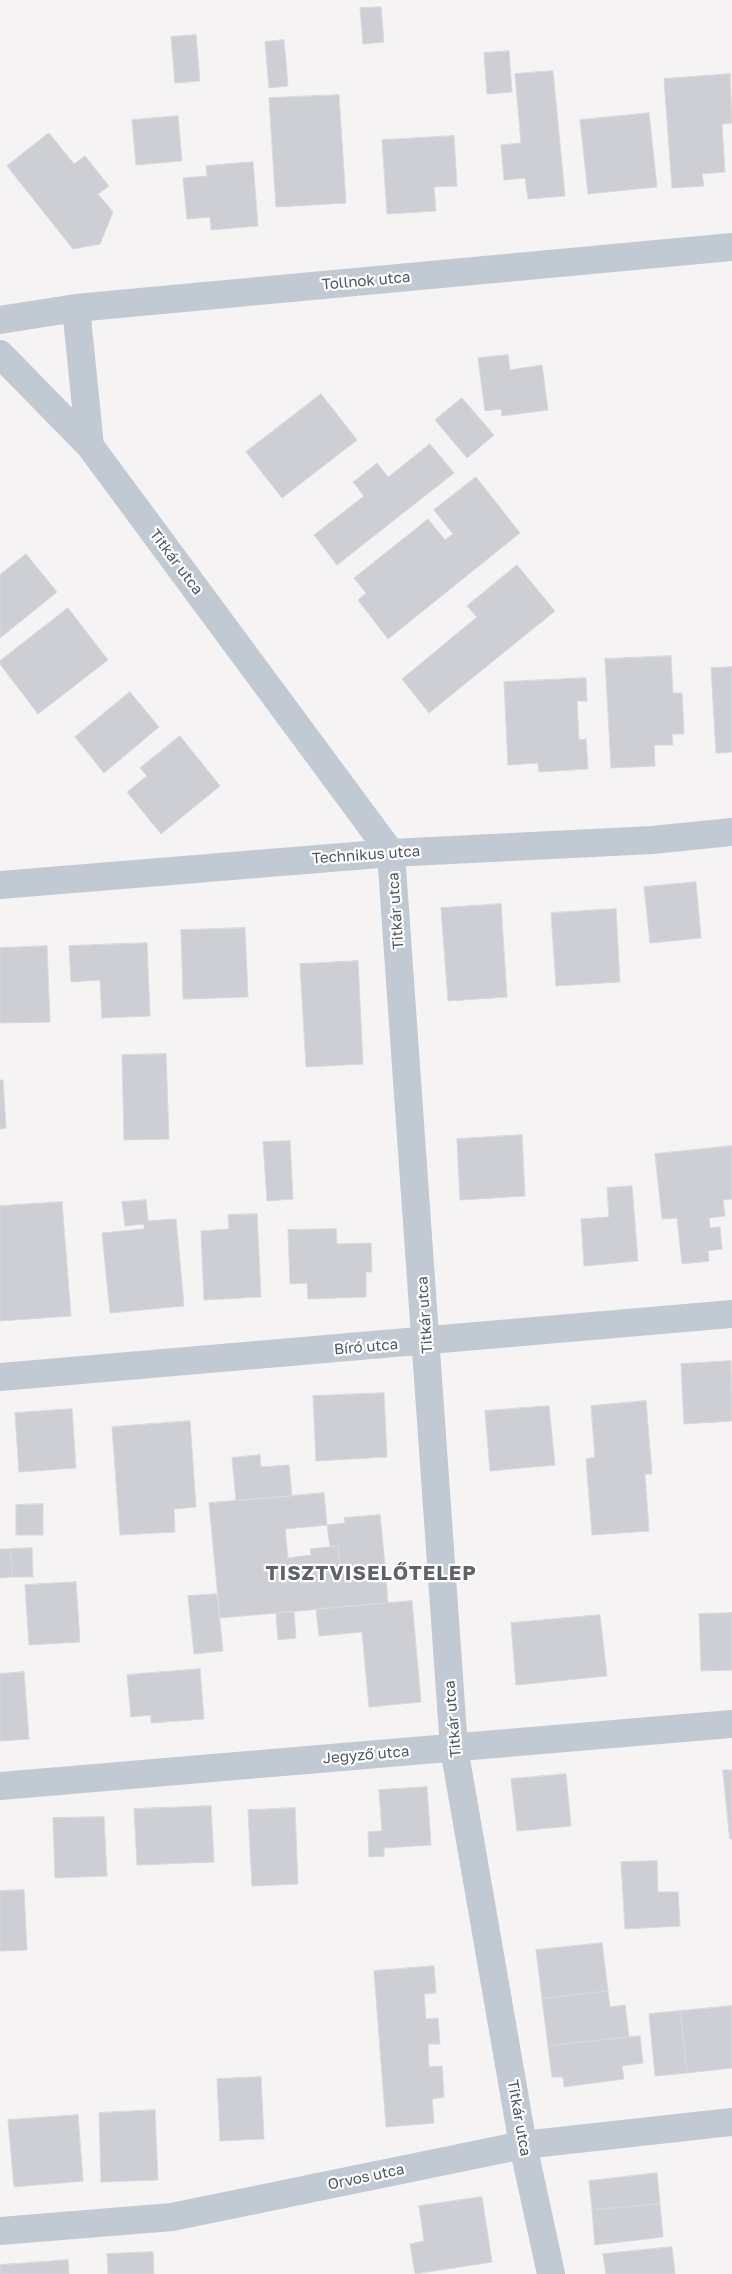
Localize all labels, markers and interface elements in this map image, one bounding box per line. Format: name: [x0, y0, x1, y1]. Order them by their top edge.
street label: Tollnok utca: [321, 268, 411, 294]
street label: Titkár utca: [146, 526, 206, 598]
street label: Technikus utca: [311, 842, 421, 868]
street label: Titkár utca: [384, 872, 408, 950]
street label: Titkár utca: [413, 1276, 437, 1354]
street label: Bíró utca: [333, 1335, 399, 1359]
district label: TISZTVISELŐTELEP: [263, 1562, 479, 1586]
street label: Titkár utca: [441, 1680, 465, 1758]
street label: Jegyző utca: [322, 1742, 410, 1768]
street label: Titkár utca: [503, 2078, 535, 2158]
street label: Orvos utca: [326, 2160, 406, 2194]

